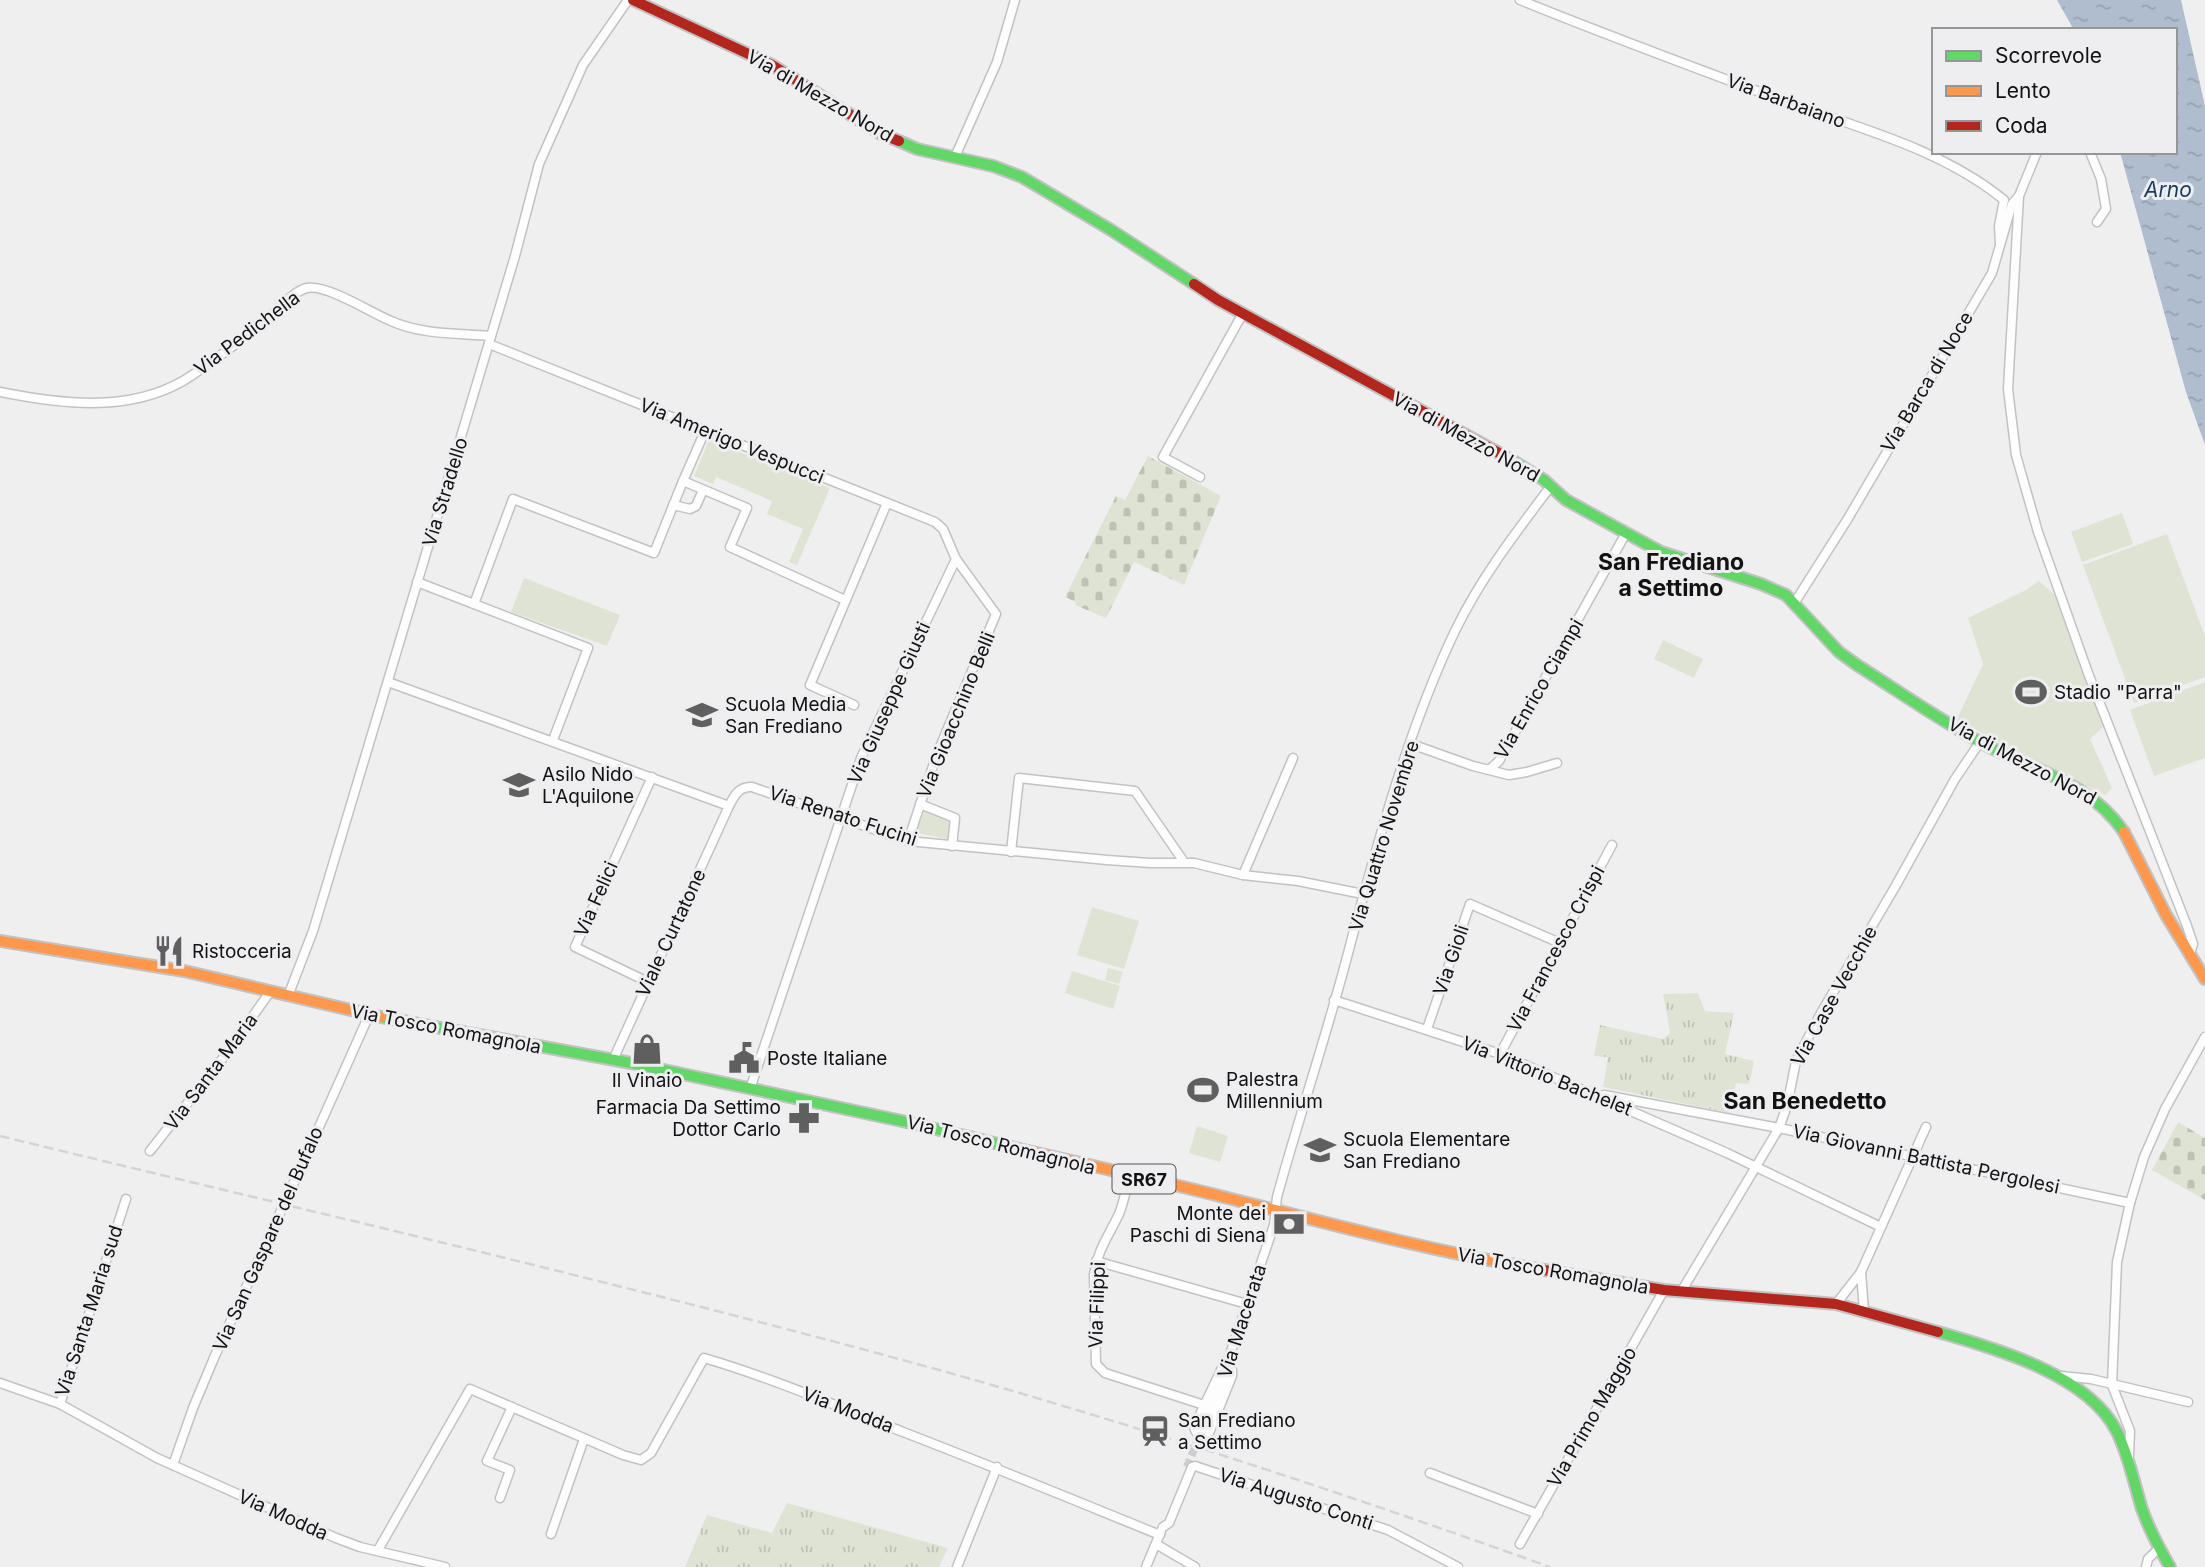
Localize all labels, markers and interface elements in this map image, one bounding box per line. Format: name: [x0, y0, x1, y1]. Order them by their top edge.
legend: [1932, 28, 2177, 154]
text: Scorrevole: [1995, 43, 2102, 68]
street label: Via di Mezzo Nord: [743, 45, 897, 147]
street label: Via Barbaiano: [1723, 69, 1849, 133]
text: Lento: [1995, 78, 2051, 103]
text: Coda: [1995, 113, 2048, 138]
water label: Arno: [2143, 177, 2192, 202]
street label: Via Pedichella: [190, 286, 304, 380]
street label: Via Barca di Noce: [1876, 308, 1978, 456]
street label: Via di Mezzo Nord: [1388, 387, 1544, 487]
street label: Via Amerigo Vespucci: [636, 393, 828, 489]
street label: Via Stradello: [417, 434, 473, 550]
district label: San Frediano a Settimo: [1598, 548, 1744, 602]
street label: Via Enrico Ciampi: [1490, 615, 1588, 763]
street label: Via Giuseppe Giusti: [843, 618, 935, 788]
street label: Via Gioacchino Belli: [912, 628, 1000, 802]
sports icon: Stadio "Parra": [2014, 675, 2048, 709]
place label: Stadio "Parra": [2054, 681, 2182, 704]
place label: Scuola Media San Frediano: [725, 693, 846, 738]
school or university icon: Scuola Media San Frediano: [685, 698, 719, 732]
street label: Via di Mezzo Nord: [1944, 712, 2100, 810]
street label: Via Quattro Novembre: [1344, 738, 1424, 934]
place label: Asilo Nido L'Aquilone: [542, 763, 634, 808]
school or university icon: Asilo Nido L'Aquilone: [502, 768, 536, 802]
street label: Via Renato Fucini: [766, 781, 920, 851]
street label: Via Felici: [569, 858, 623, 940]
street label: Via Francesco Crispi: [1502, 862, 1610, 1036]
street label: Viale Curtatone: [631, 865, 711, 1001]
street label: Via Gioli: [1428, 922, 1474, 998]
street label: Via Case Vecchie: [1786, 922, 1882, 1070]
restaurant icon: Ristocceria: [152, 934, 186, 968]
place label: Ristocceria: [192, 940, 292, 963]
street label: Via Tosco Romagnola: [349, 999, 543, 1059]
street label: Via Santa Maria: [159, 1009, 263, 1135]
street label: Via Vittorio Bachelet: [1459, 1031, 1635, 1121]
shop icon: Il Vinaio: [630, 1032, 664, 1066]
public building icon: Poste Italiane: [727, 1041, 761, 1075]
place label: Poste Italiane: [767, 1047, 887, 1070]
place label: Palestra Millennium: [1226, 1068, 1323, 1113]
place label: Il Vinaio: [612, 1069, 682, 1092]
sports icon: Palestra Millennium: [1186, 1073, 1220, 1107]
district label: San Benedetto: [1723, 1087, 1887, 1115]
place label: Farmacia Da Settimo Dottor Carlo: [596, 1096, 781, 1141]
pharmacy icon: Farmacia Da Settimo Dottor Carlo: [787, 1101, 821, 1135]
street label: Via Tosco Romagnola: [904, 1110, 1098, 1180]
street label: Via Giovanni Battista Pergolesi: [1790, 1119, 2062, 1199]
street label: Via San Gaspare del Bufalo: [208, 1123, 328, 1355]
place label: Scuola Elementare San Frediano: [1343, 1128, 1510, 1173]
school or university icon: Scuola Elementare San Frediano: [1303, 1133, 1337, 1167]
road number: SR67: [1112, 1164, 1176, 1194]
place label: Monte dei Paschi di Siena: [1130, 1202, 1266, 1247]
bank icon: Monte dei Paschi di Siena: [1272, 1207, 1306, 1241]
street label: Via Santa Maria sud: [50, 1222, 128, 1400]
street label: Via Tosco Romagnola: [1456, 1243, 1650, 1299]
street label: Via Filippi: [1084, 1261, 1110, 1349]
street label: Via Macerata: [1213, 1261, 1271, 1381]
street label: Via Primo Maggio: [1542, 1343, 1642, 1491]
street label: Via Modda: [799, 1382, 897, 1438]
place label: San Frediano a Settimo: [1178, 1409, 1296, 1454]
station icon: San Frediano a Settimo: [1138, 1414, 1172, 1448]
street label: Via Augusto Conti: [1216, 1463, 1376, 1535]
street label: Via Modda: [234, 1485, 332, 1545]

